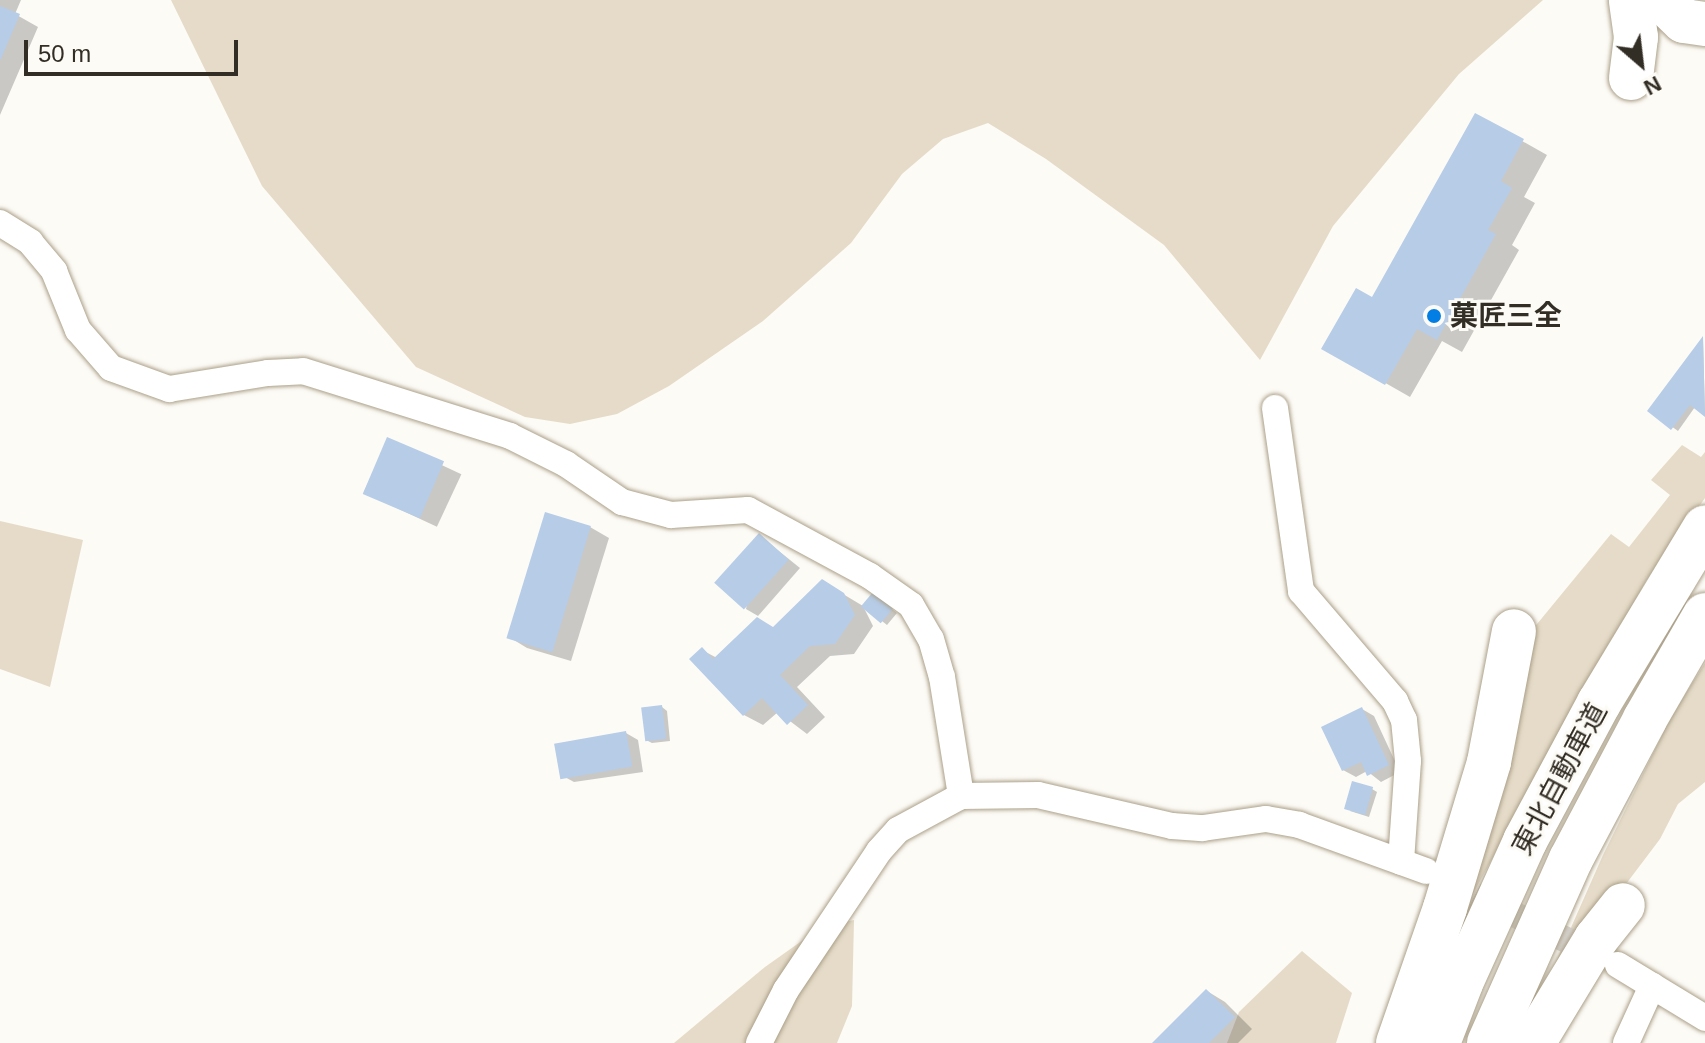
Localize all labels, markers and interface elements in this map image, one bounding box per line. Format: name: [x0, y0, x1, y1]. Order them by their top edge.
scale bar: [28, 24, 242, 74]
north arrow: [1601, 24, 1681, 104]
text: 50 m: [38, 40, 91, 67]
text: N: [1640, 71, 1665, 100]
place label: 菓匠三全: [1450, 299, 1562, 333]
marker: 菓匠三全: [1425, 307, 1443, 325]
street label: 東北自動車道: [1506, 697, 1614, 861]

